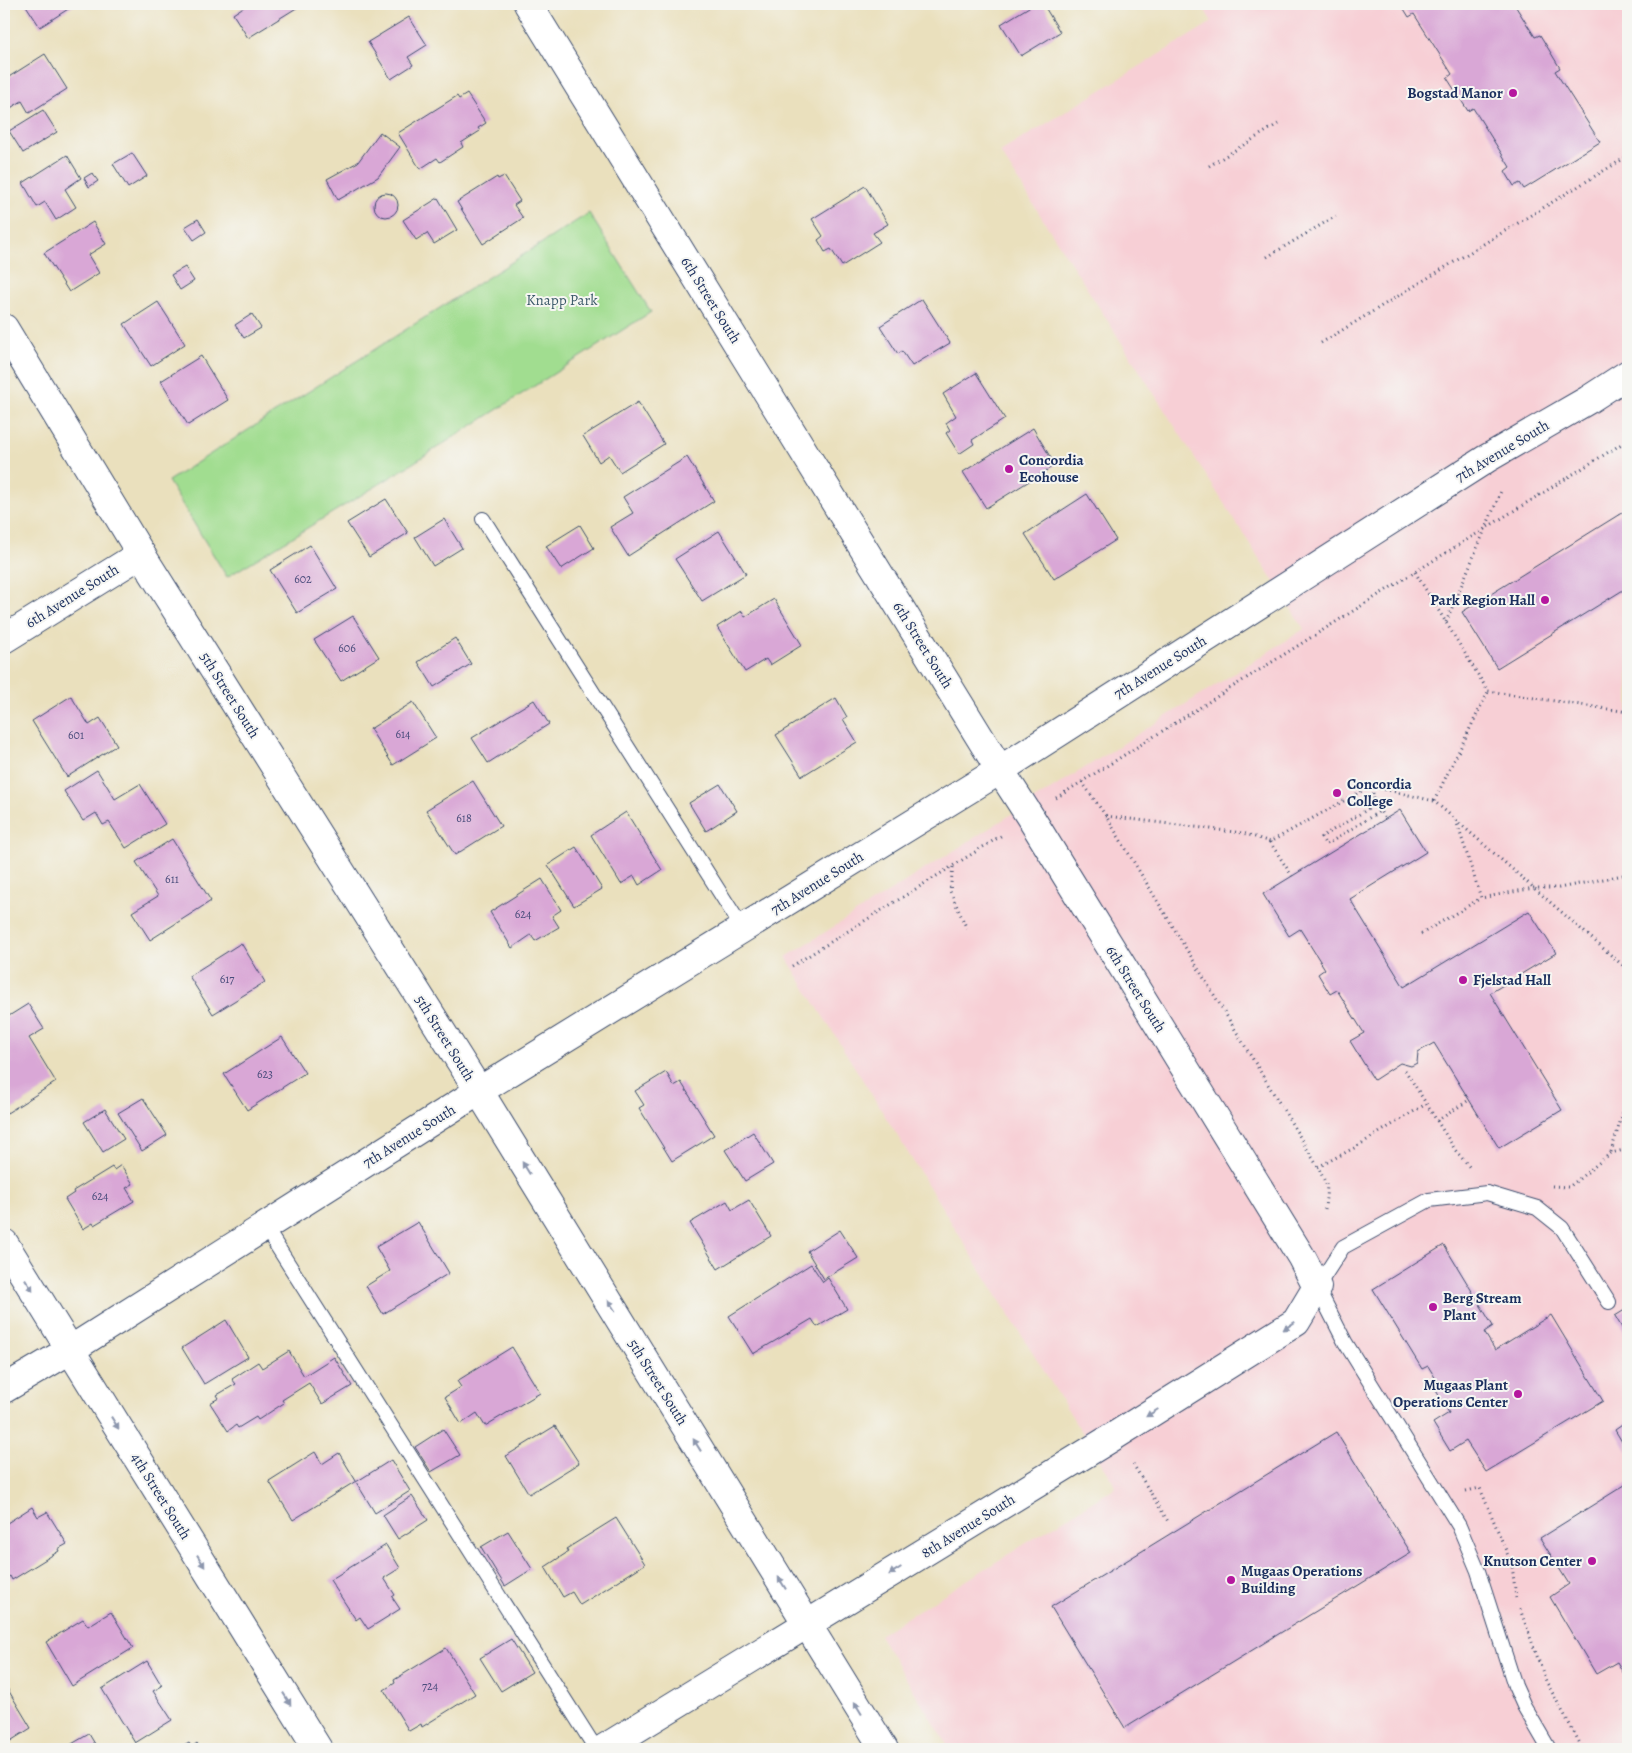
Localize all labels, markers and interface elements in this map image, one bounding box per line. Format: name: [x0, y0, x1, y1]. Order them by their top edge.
place label: Bogstad Manor: [1407, 83, 1503, 103]
marker: Bogstad Manor: [1507, 87, 1519, 99]
street label: 6th Street South: [676, 253, 746, 347]
park label: Knapp Park: [526, 290, 598, 310]
street label: 7th Avenue South: [1451, 415, 1553, 487]
place label: Concordia Ecohouse: [1019, 450, 1085, 487]
marker: Concordia Ecohouse: [1003, 463, 1015, 475]
street label: 6th Avenue South: [21, 559, 123, 633]
house number: 602: [294, 571, 312, 587]
place label: Park Region Hall: [1430, 590, 1535, 610]
marker: Park Region Hall: [1539, 594, 1551, 606]
street label: 6th Street South: [888, 598, 958, 692]
street label: 7th Avenue South: [1110, 630, 1210, 704]
house number: 606: [338, 640, 356, 656]
street label: 5th Street South: [195, 648, 265, 742]
house number: 614: [395, 726, 411, 742]
house number: 601: [68, 727, 84, 743]
place label: Concordia College: [1347, 774, 1413, 811]
marker: Concordia College: [1331, 787, 1343, 799]
house number: 618: [456, 810, 472, 826]
street label: 7th Avenue South: [767, 846, 867, 920]
house number: 611: [165, 871, 179, 887]
house number: 624: [515, 906, 532, 922]
street label: 6th Street South: [1101, 942, 1171, 1036]
place label: Fjelstad Hall: [1473, 970, 1551, 990]
house number: 617: [220, 971, 235, 987]
marker: Fjelstad Hall: [1457, 974, 1469, 986]
street label: 5th Street South: [410, 991, 480, 1085]
house number: 623: [257, 1066, 273, 1082]
street label: 7th Avenue South: [359, 1099, 459, 1173]
one-way arrow: [522, 1161, 531, 1175]
house number: 624: [92, 1188, 109, 1204]
one-way arrow: [25, 1278, 34, 1291]
place label: Berg Stream Plant: [1443, 1288, 1522, 1325]
one-way arrow: [607, 1300, 616, 1313]
marker: Berg Stream Plant: [1427, 1301, 1439, 1313]
one-way arrow: [1283, 1321, 1296, 1331]
street label: 5th Street South: [623, 1335, 693, 1429]
place label: Mugaas Plant Operations Center: [1393, 1375, 1508, 1412]
marker: Mugaas Plant Operations Center: [1512, 1388, 1524, 1400]
one-way arrow: [1146, 1408, 1159, 1417]
one-way arrow: [110, 1416, 120, 1429]
one-way arrow: [692, 1438, 701, 1451]
street label: 4th Street South: [126, 1449, 196, 1543]
street label: 8th Avenue South: [917, 1489, 1019, 1563]
place label: Knutson Center: [1483, 1551, 1582, 1571]
one-way arrow: [196, 1554, 206, 1567]
marker: Knutson Center: [1586, 1555, 1598, 1567]
place label: Mugaas Operations Building: [1241, 1561, 1362, 1598]
one-way arrow: [888, 1567, 901, 1576]
marker: Mugaas Operations Building: [1225, 1574, 1237, 1586]
one-way arrow: [777, 1577, 787, 1590]
house number: 724: [422, 1678, 439, 1694]
one-way arrow: [282, 1692, 291, 1705]
one-way arrow: [854, 1701, 863, 1714]

